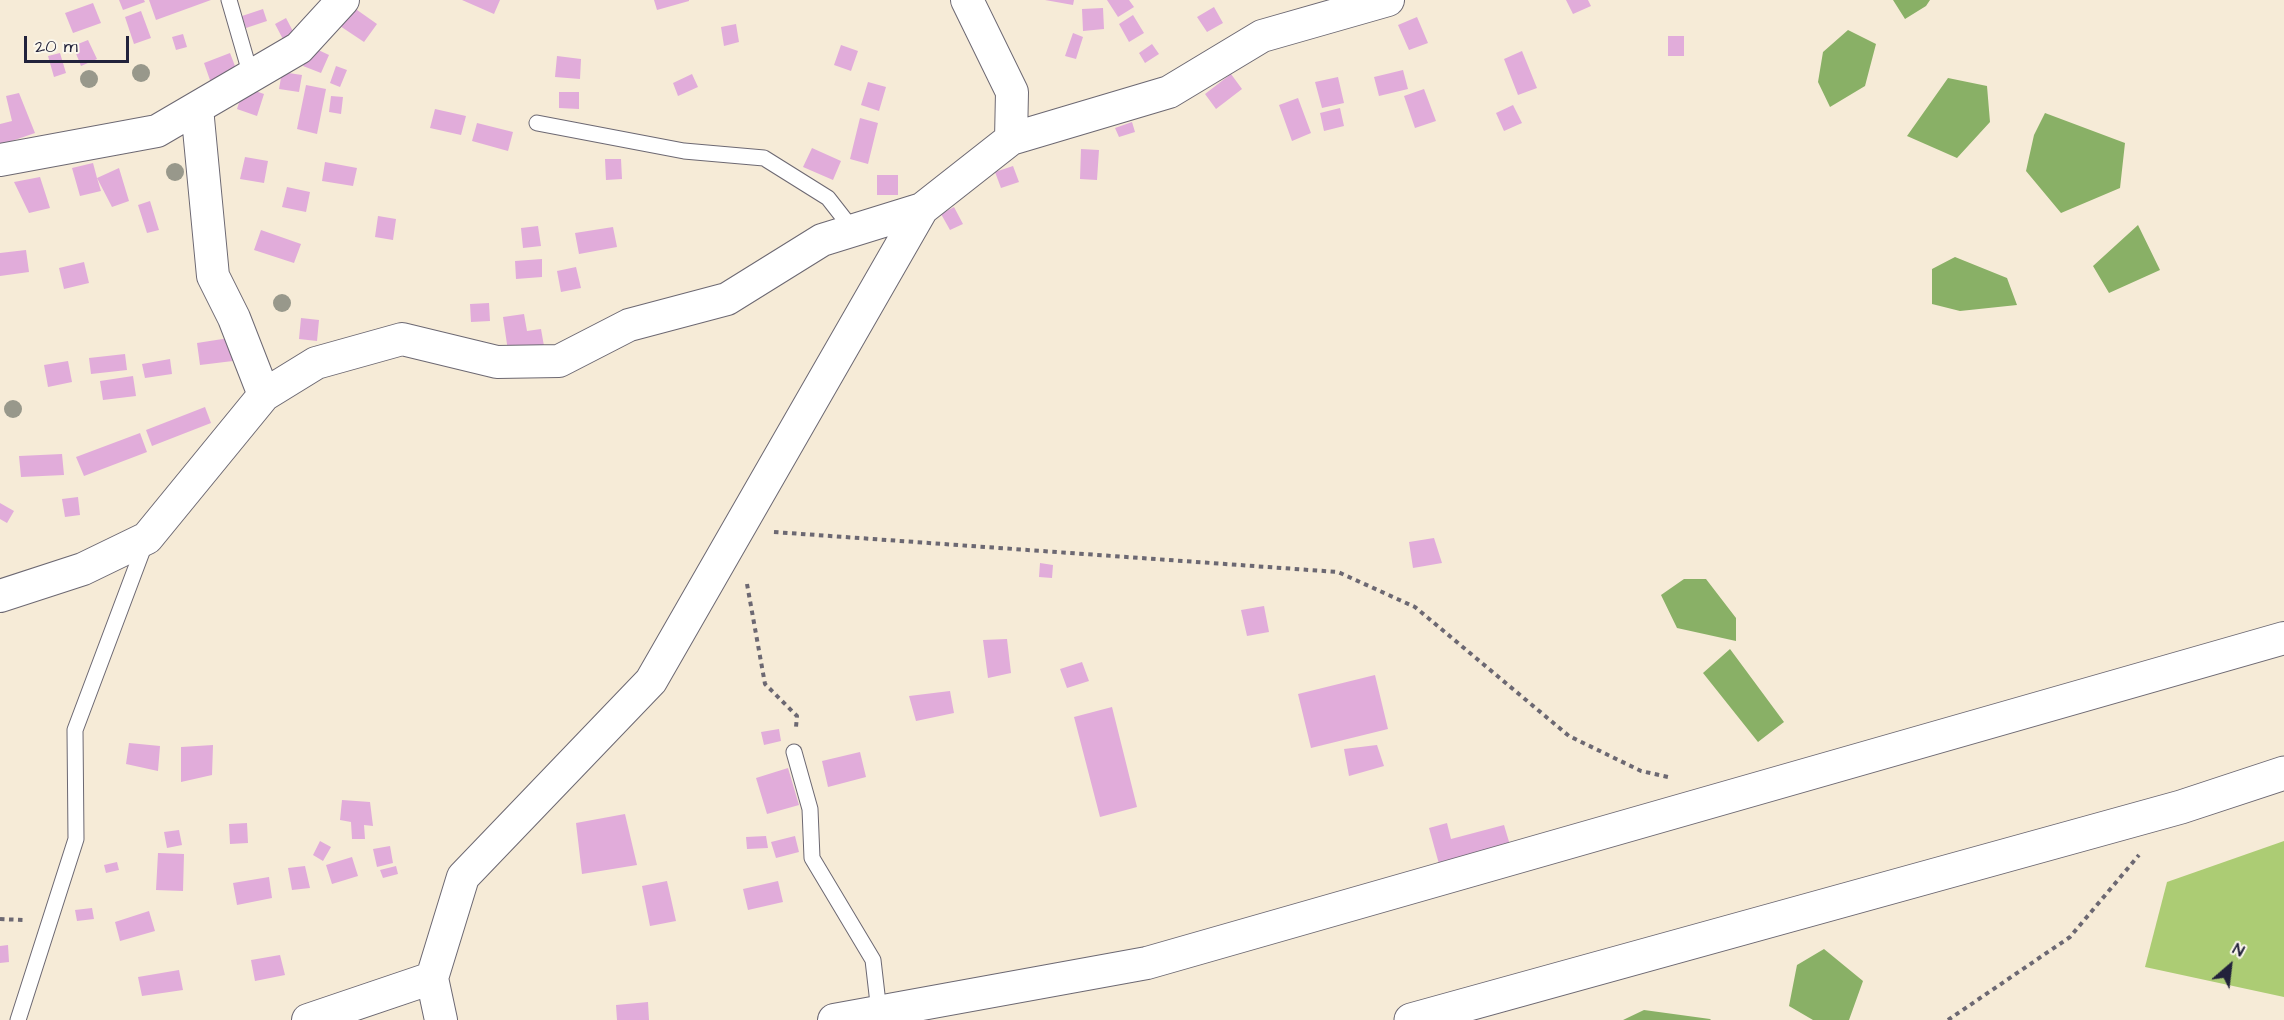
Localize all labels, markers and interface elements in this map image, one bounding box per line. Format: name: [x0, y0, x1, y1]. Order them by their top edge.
scale bar: [27, 24, 132, 62]
text: 20 m: [35, 34, 78, 59]
north arrow: [2200, 936, 2260, 996]
text: N: [2229, 938, 2248, 962]

